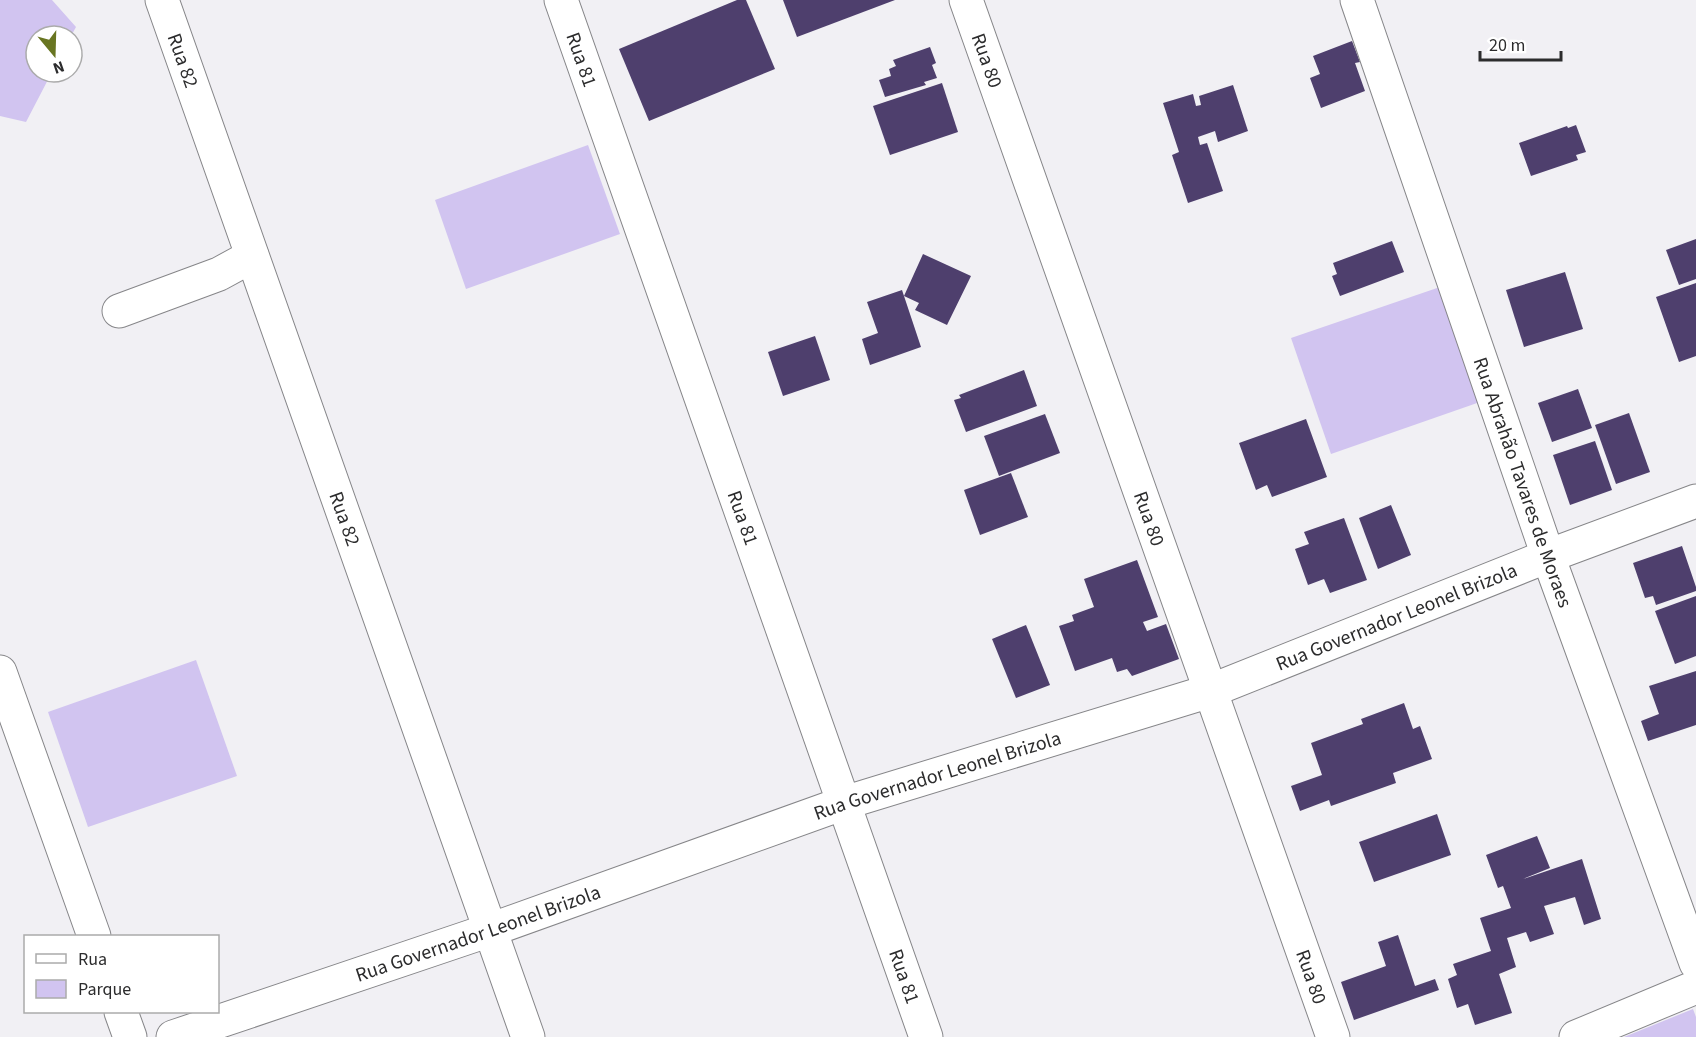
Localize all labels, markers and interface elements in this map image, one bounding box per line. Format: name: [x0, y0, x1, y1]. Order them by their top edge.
north arrow: [24, 24, 84, 84]
scale bar: [1480, 24, 1561, 62]
street label: Rua 82: [160, 29, 205, 92]
street label: Rua 81: [558, 29, 604, 91]
street label: Rua 80: [964, 29, 1009, 92]
text: 20 m: [1489, 33, 1525, 58]
text: N: [50, 55, 67, 79]
street label: Rua Abrahão Tavares de Moraes: [1466, 354, 1579, 612]
street label: Rua 81: [720, 487, 765, 549]
street label: Rua 82: [322, 488, 367, 550]
street label: Rua 80: [1126, 488, 1171, 550]
street label: Rua Governador Leonel Brizola: [1272, 557, 1522, 678]
street label: Rua Governador Leonel Brizola: [810, 724, 1065, 828]
street label: Rua Governador Leonel Brizola: [352, 878, 605, 989]
legend: [24, 935, 219, 1013]
street label: Rua 81: [881, 945, 926, 1008]
street label: Rua 80: [1288, 946, 1333, 1008]
text: Rua: [78, 947, 107, 972]
text: Parque: [78, 977, 131, 1002]

